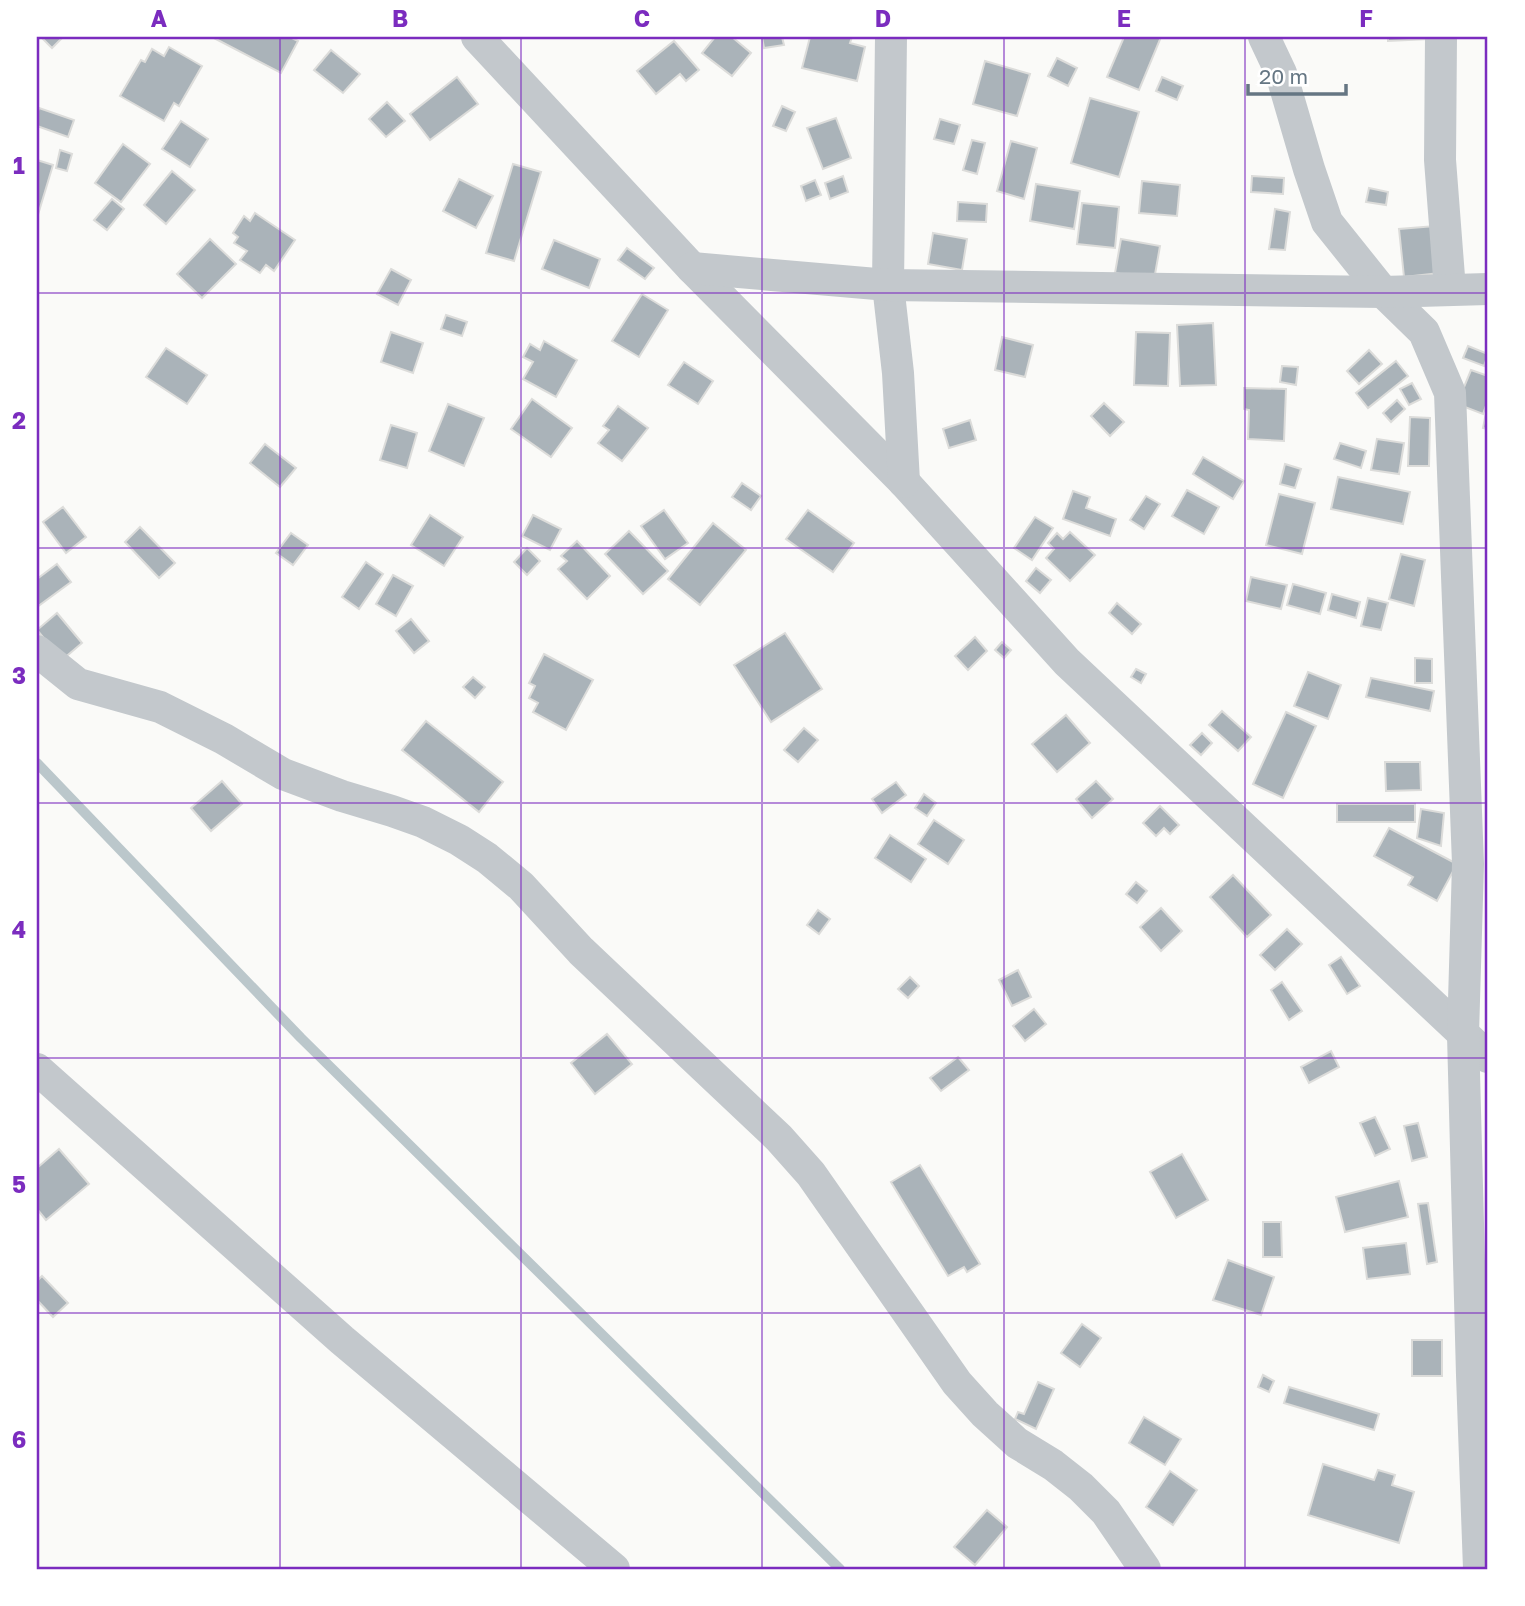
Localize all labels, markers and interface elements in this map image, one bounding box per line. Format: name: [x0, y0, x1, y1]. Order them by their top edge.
text: A: [151, 4, 168, 32]
text: B: [392, 4, 408, 32]
text: C: [634, 4, 650, 32]
text: D: [875, 4, 891, 32]
text: E: [1117, 4, 1131, 32]
text: F: [1359, 4, 1373, 32]
scale bar: [1248, 52, 1346, 96]
text: 20 m: [1259, 63, 1308, 89]
text: 1: [13, 151, 25, 179]
text: 2: [12, 406, 26, 434]
text: 3: [12, 661, 26, 689]
text: 4: [12, 915, 26, 943]
text: 5: [12, 1170, 26, 1198]
text: 6: [12, 1425, 26, 1453]

